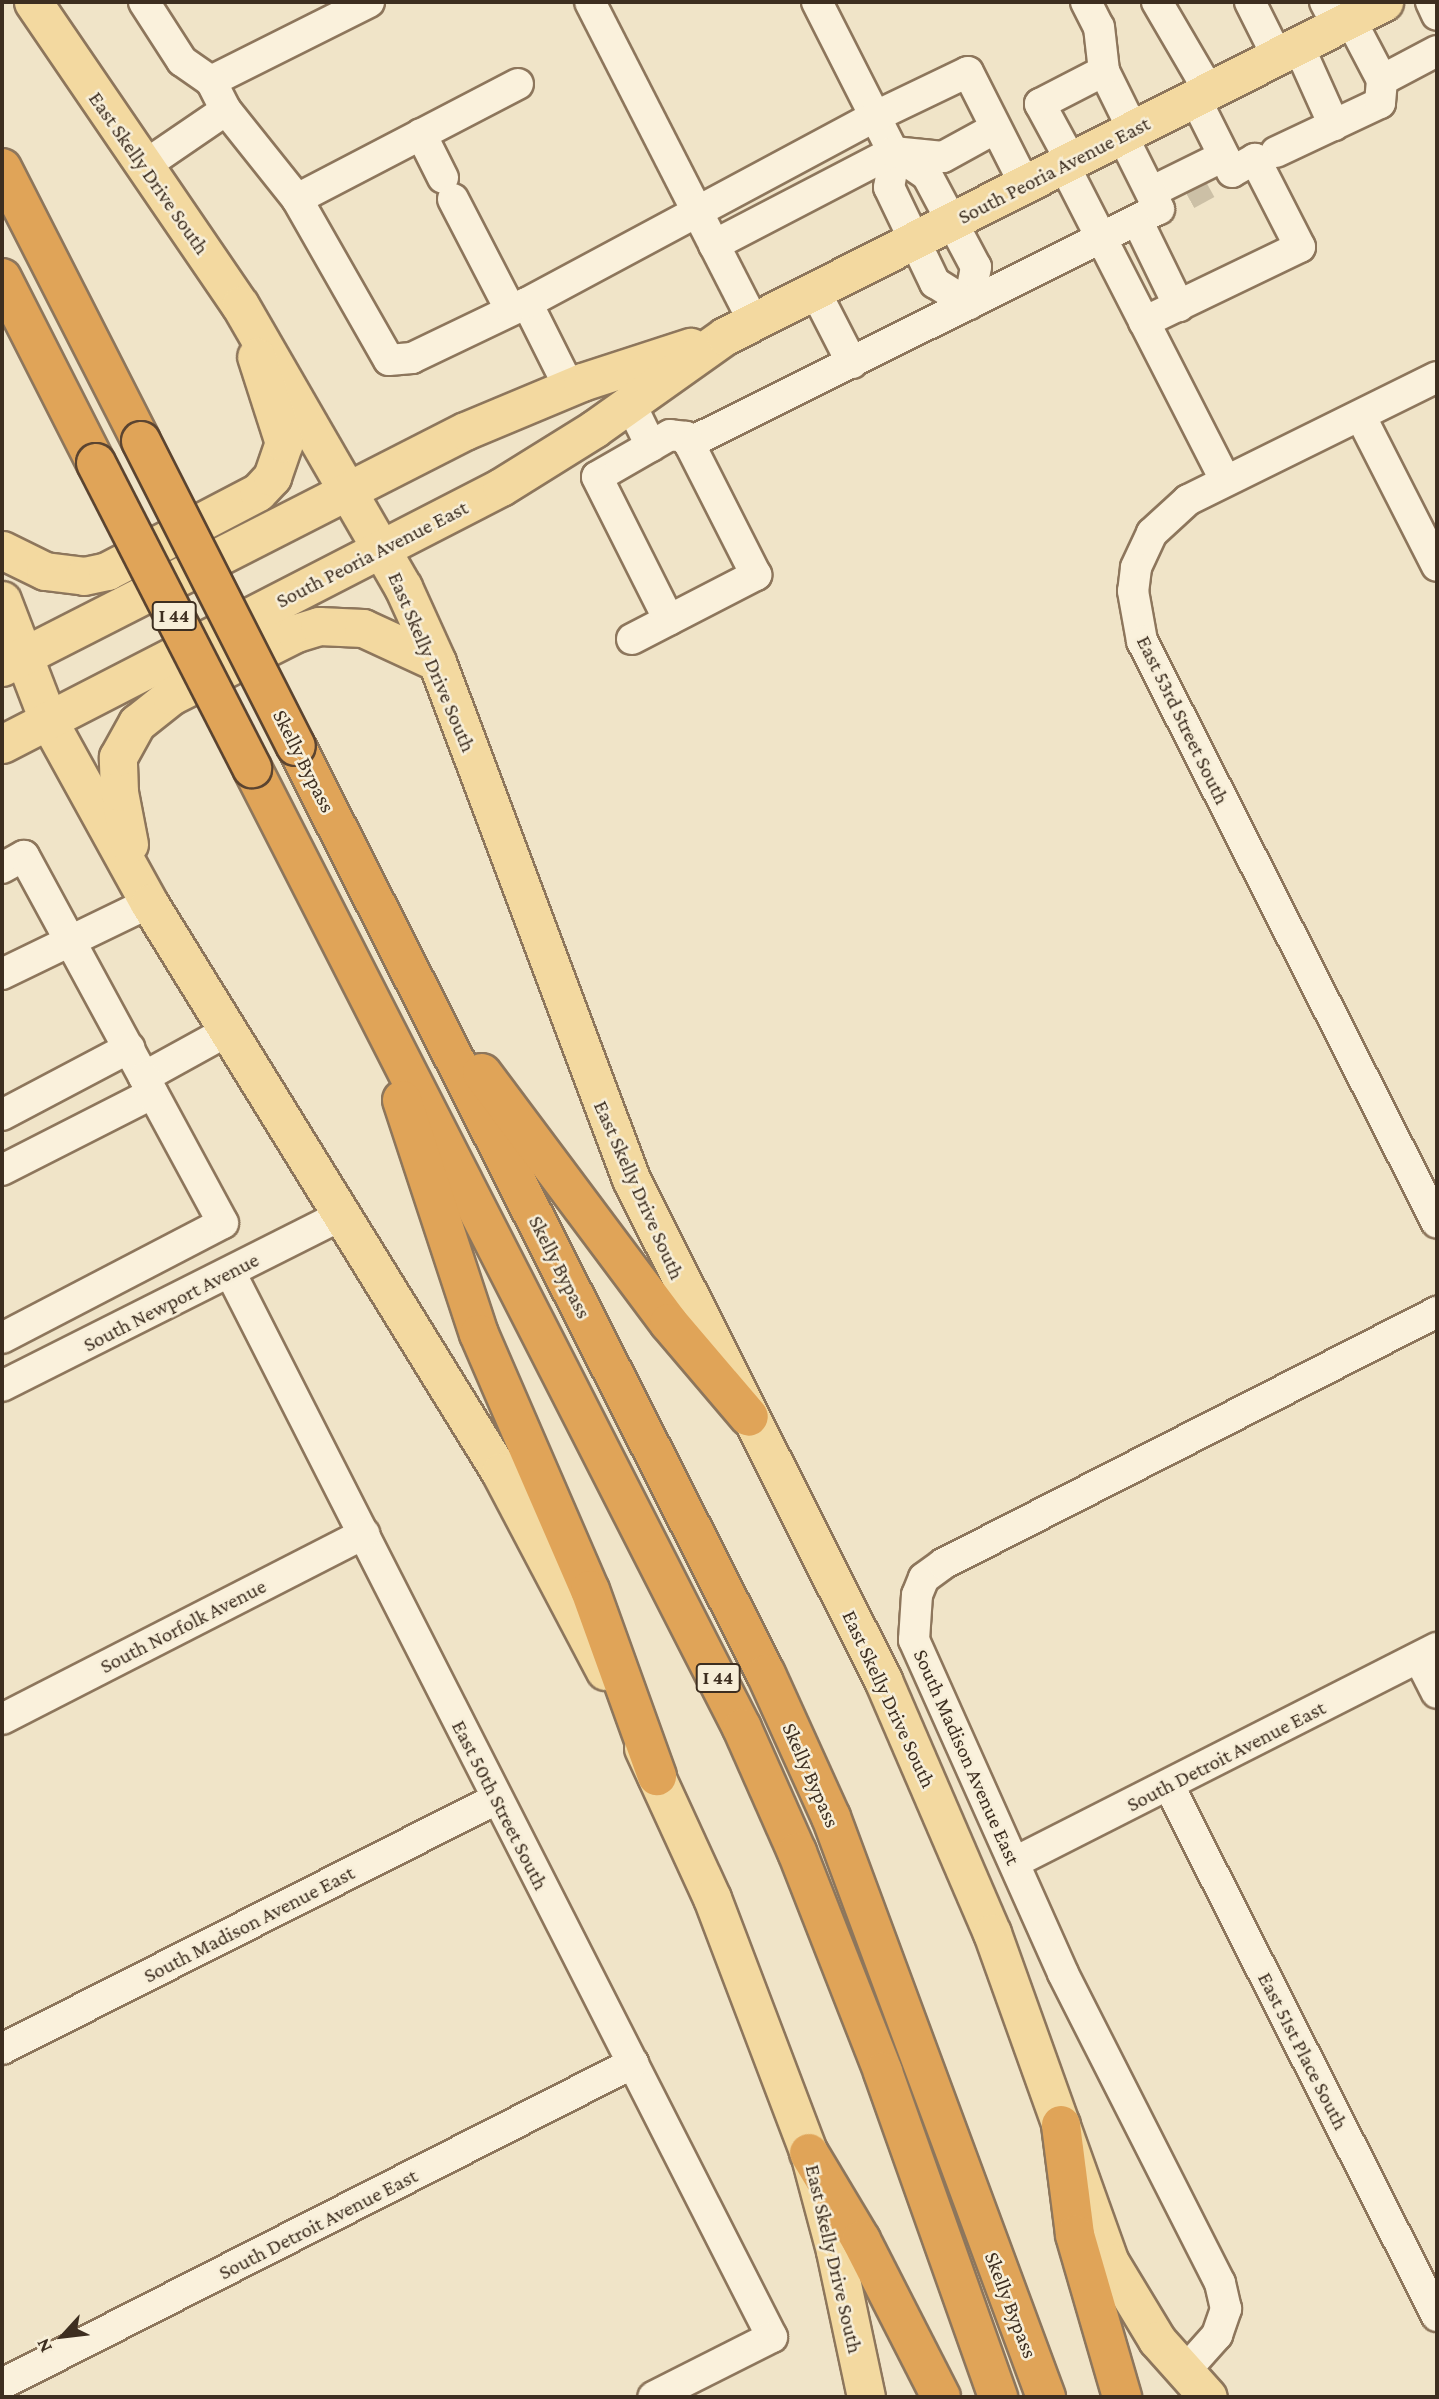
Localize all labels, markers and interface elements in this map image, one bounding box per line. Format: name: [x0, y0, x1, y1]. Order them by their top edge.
street label: East Skelly Drive South: [83, 87, 215, 259]
street label: South Peoria Avenue East: [954, 111, 1154, 229]
street label: South Peoria Avenue East: [272, 495, 472, 613]
street label: East Skelly Drive South: [383, 568, 481, 756]
road number: I 44: [151, 600, 197, 632]
street label: East 53rd Street South: [1131, 632, 1235, 808]
street label: Skelly Bypass: [267, 705, 341, 817]
street label: East Skelly Drive South: [588, 1097, 690, 1283]
street label: Skelly Bypass: [523, 1211, 597, 1323]
street label: South Newport Avenue: [79, 1247, 263, 1357]
street label: South Norfolk Avenue: [96, 1573, 270, 1679]
street label: East Skelly Drive South: [837, 1606, 941, 1792]
street label: South Madison Avenue East: [908, 1645, 1026, 1869]
road number: I 44: [695, 1662, 741, 1694]
street label: South Detroit Avenue East: [1122, 1695, 1330, 1817]
street label: East 50th Street South: [446, 1716, 554, 1894]
street label: Skelly Bypass: [777, 1719, 845, 1831]
street label: South Madison Avenue East: [139, 1860, 359, 1988]
street label: East 51st Place South: [1252, 1968, 1354, 2134]
street label: East Skelly Drive South: [800, 2162, 868, 2356]
street label: South Detroit Avenue East: [214, 2163, 422, 2285]
street label: Skelly Bypass: [979, 2248, 1043, 2362]
north arrow: [28, 2301, 98, 2371]
text: N: [32, 2335, 56, 2356]

